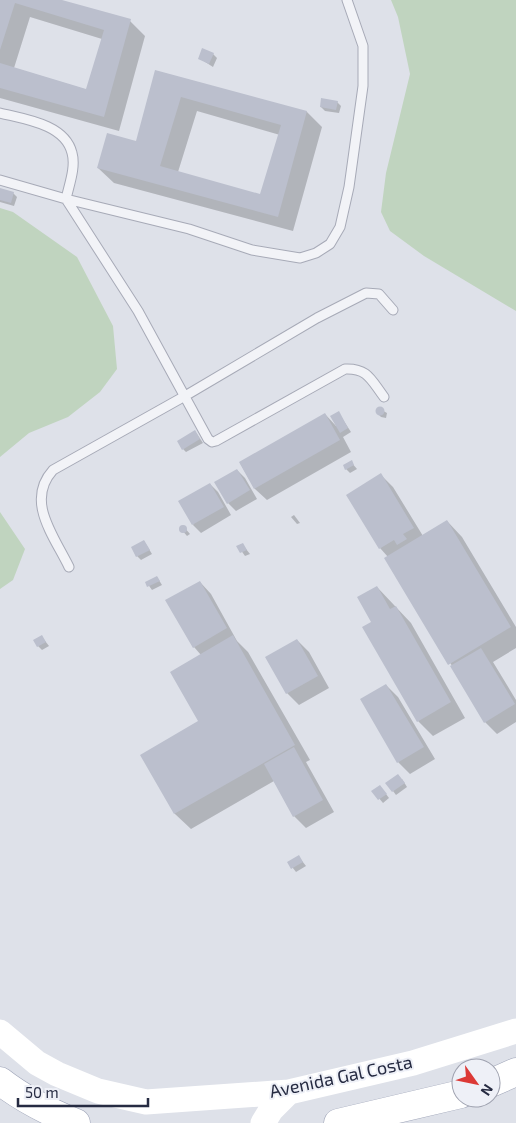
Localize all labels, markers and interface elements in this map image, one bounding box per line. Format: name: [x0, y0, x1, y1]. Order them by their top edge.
street label: Avenida Gal Costa: [267, 1050, 414, 1102]
north arrow: [451, 1058, 501, 1108]
scale bar: [18, 1076, 148, 1108]
text: N: [477, 1081, 497, 1099]
text: 50 m: [25, 1083, 59, 1101]

